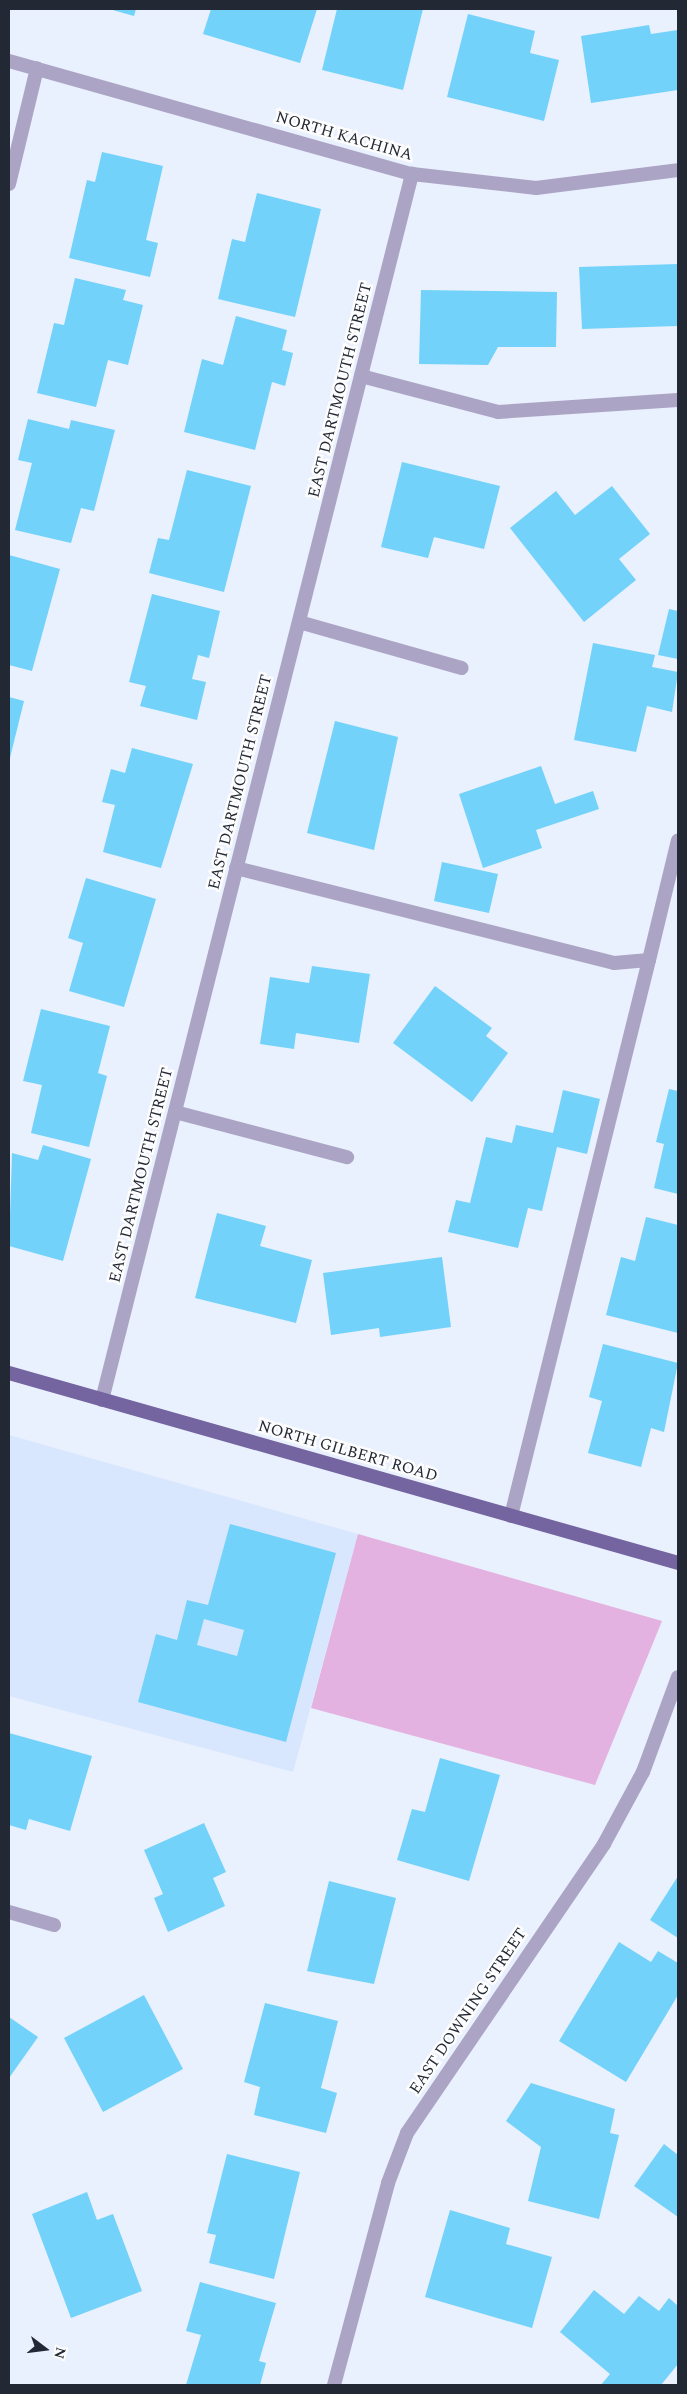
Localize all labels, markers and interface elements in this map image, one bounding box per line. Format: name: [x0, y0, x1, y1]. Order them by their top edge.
street label: NORTH KACHINA: [273, 107, 415, 165]
street label: EAST DARTMOUTH STREET: [304, 280, 376, 500]
street label: EAST DARTMOUTH STREET: [204, 672, 276, 892]
street label: EAST DARTMOUTH STREET: [105, 1065, 177, 1285]
street label: NORTH GILBERT ROAD: [256, 1416, 440, 1486]
street label: EAST DOWNING STREET: [405, 1924, 531, 2098]
north arrow: [20, 2324, 70, 2374]
text: N: [48, 2345, 72, 2361]

